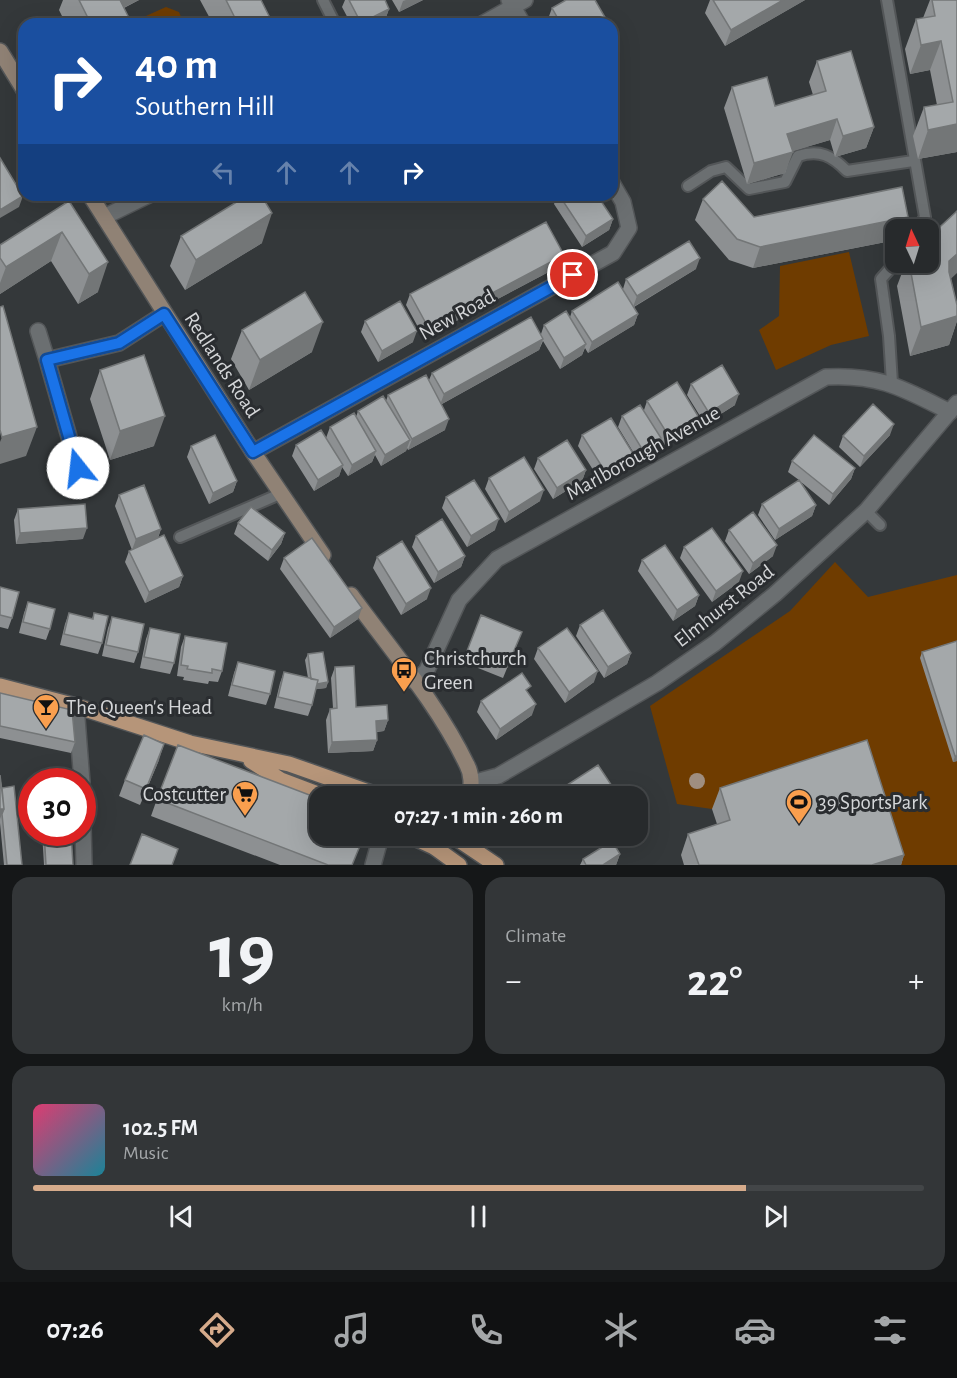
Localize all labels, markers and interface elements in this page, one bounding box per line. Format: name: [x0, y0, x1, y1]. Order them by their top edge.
icon: right: [36, 42, 114, 120]
text: 40 m: [135, 44, 218, 86]
text: Southern Hill: [135, 93, 275, 120]
icon: left: [207, 156, 240, 189]
icon: ahead: [270, 156, 303, 189]
icon: ahead: [333, 156, 366, 189]
icon: right: [396, 156, 429, 189]
north arrow: [885, 219, 939, 273]
map controls: [885, 219, 939, 273]
pin: [547, 249, 598, 300]
icon: arrive: [556, 258, 589, 291]
street label: New Road: [416, 286, 498, 344]
street label: Redlands Road: [180, 309, 264, 421]
street label: Marlborough Avenue: [563, 402, 723, 504]
position arrow: [46, 436, 110, 500]
street label: Elmhurst Road: [670, 561, 778, 651]
place label: Christchurch Green: [424, 648, 527, 693]
bus stop icon: Christchurch Green: [389, 655, 419, 693]
bar icon: The Queen's Head: [31, 692, 61, 730]
place label: The Queen's Head: [66, 697, 212, 718]
speed limit sign: 30: [18, 768, 96, 846]
supermarket icon: Costcutter: [230, 779, 260, 817]
place label: Costcutter: [143, 784, 226, 805]
sports icon: 39 SportsPark: [784, 787, 814, 825]
place label: 39 SportsPark: [818, 792, 928, 813]
text: 07:27 · 1 min · 260 m: [394, 805, 563, 827]
text: 19: [209, 915, 275, 993]
text: Climate: [506, 926, 566, 946]
text: 22°: [687, 959, 743, 1004]
text: −: [506, 965, 521, 998]
text: +: [908, 965, 924, 998]
text: km/h: [222, 995, 263, 1015]
text: 102.5 FM: [123, 1117, 198, 1139]
text: Music: [123, 1143, 169, 1163]
icon: previous: [165, 1200, 198, 1233]
icon: pause: [462, 1200, 495, 1233]
icon: next: [759, 1200, 792, 1233]
icon: directions: [196, 1309, 238, 1351]
icon: music: [331, 1309, 373, 1351]
icon: phone: [465, 1309, 507, 1351]
icon: climate: [600, 1309, 642, 1351]
icon: car: [734, 1309, 776, 1351]
icon: filters: [869, 1309, 911, 1351]
text: 07:26: [46, 1316, 104, 1343]

